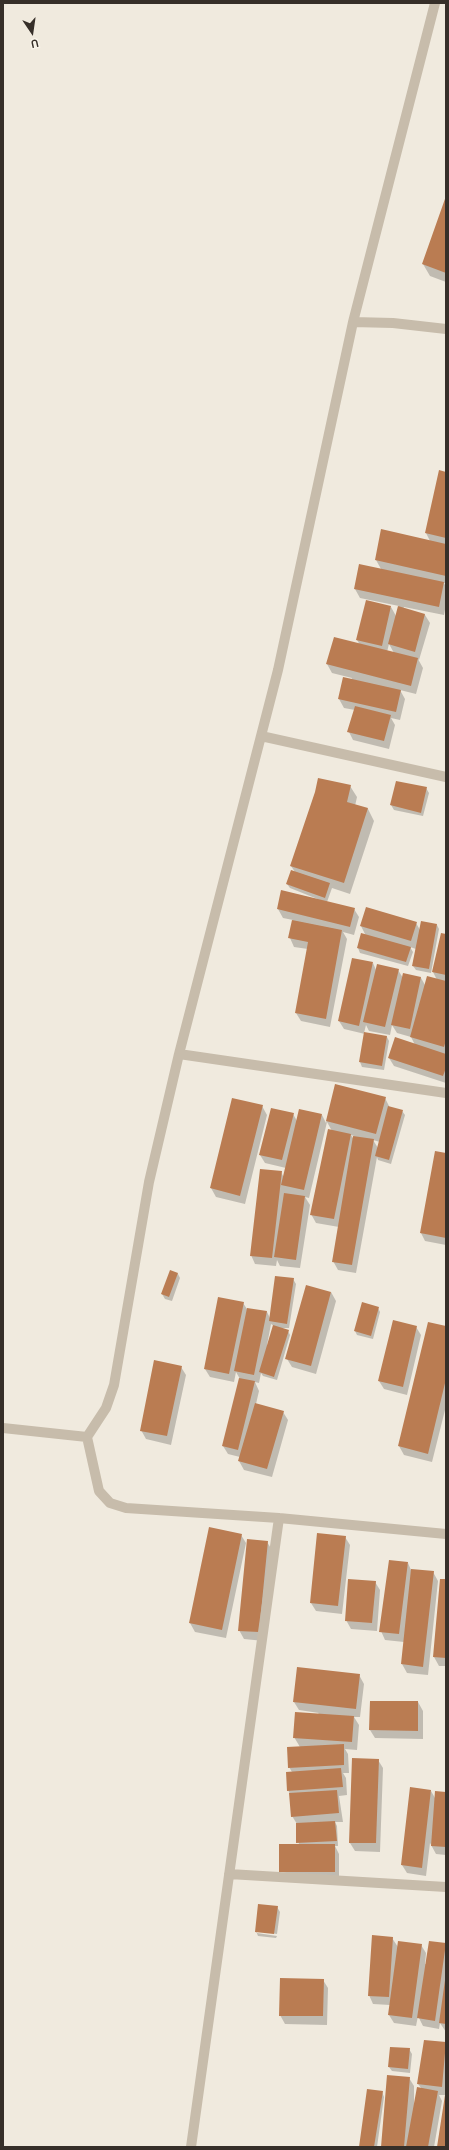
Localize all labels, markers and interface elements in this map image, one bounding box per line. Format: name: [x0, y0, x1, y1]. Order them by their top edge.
north arrow: [12, 12, 52, 52]
text: U: [30, 36, 40, 51]

